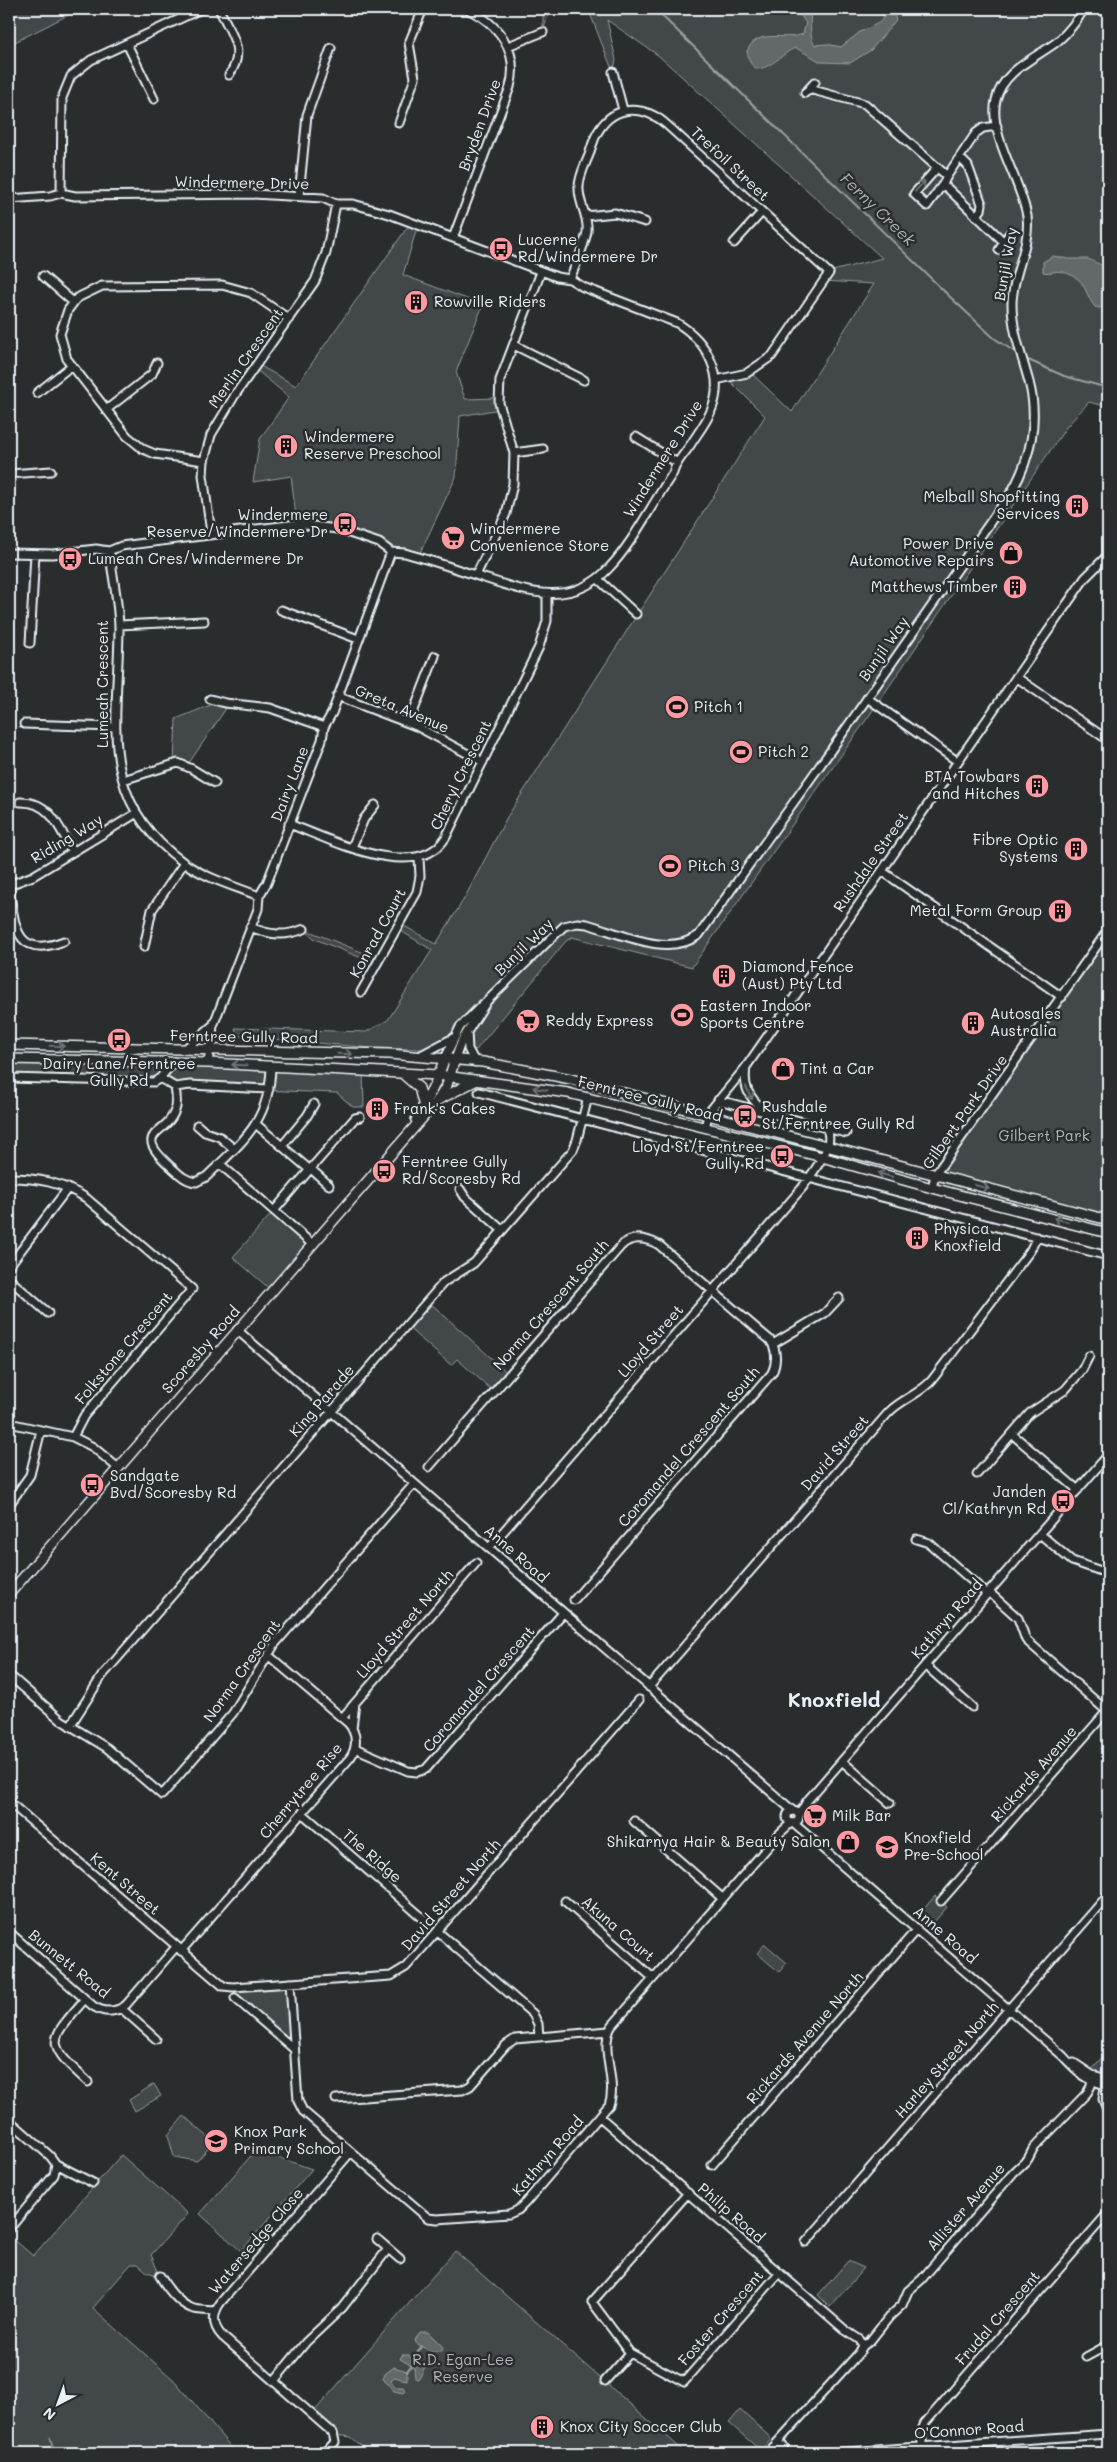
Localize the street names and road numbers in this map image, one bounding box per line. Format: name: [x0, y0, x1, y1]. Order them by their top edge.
street label: Bryden Drive: [453, 76, 505, 173]
street label: Trefoil Street: [687, 122, 774, 205]
street label: Windermere Drive: [174, 171, 310, 193]
street label: Bunjil Way: [989, 225, 1021, 302]
street label: Merlin Crescent: [203, 303, 287, 412]
street label: Windermere Drive: [618, 396, 706, 521]
street label: Bunjil Way: [854, 612, 913, 685]
street label: Lumeah Crescent: [92, 620, 112, 748]
street label: Greta Avenue: [352, 679, 453, 737]
street label: Cheryl Crescent: [425, 716, 495, 833]
street label: Dairy Lane: [266, 743, 313, 824]
street label: Rushdale Street: [828, 807, 912, 916]
street label: Riding Way: [27, 809, 106, 867]
street label: Konrad Court: [344, 884, 410, 981]
street label: Bunjil Way: [490, 913, 557, 979]
street label: Ferntree Gully Road: [170, 1025, 318, 1047]
street label: Gilbert Park Drive: [917, 1050, 1011, 1173]
street label: Ferntree Gully Road: [576, 1070, 724, 1126]
street label: Norma Crescent South: [488, 1235, 613, 1374]
street label: Folkstone Crescent: [70, 1287, 177, 1408]
street label: Lloyd Street: [613, 1300, 687, 1381]
street label: Scoresby Road: [157, 1301, 244, 1397]
street label: King Parade: [284, 1360, 358, 1441]
street label: Coromandel Crescent South: [613, 1362, 763, 1531]
street label: David Street: [796, 1410, 873, 1494]
street label: Anne Road: [480, 1520, 553, 1587]
street label: Lloyd Street North: [351, 1565, 457, 1682]
street label: Kathryn Road: [906, 1574, 986, 1662]
street label: Norma Crescent: [198, 1615, 284, 1726]
street label: Coromandel Crescent: [418, 1621, 539, 1756]
street label: Rickards Avenue: [986, 1721, 1081, 1826]
street label: Cherrytree Rise: [254, 1738, 346, 1843]
street label: The Ridge: [339, 1824, 407, 1887]
street label: David Street North: [396, 1834, 504, 1954]
street label: Kent Street: [87, 1848, 165, 1919]
street label: Akuna Court: [578, 1891, 660, 1966]
street label: Anne Road: [909, 1901, 982, 1968]
street label: Bunnett Road: [25, 1924, 114, 2002]
street label: Rickards Avenue North: [741, 1967, 867, 2108]
street label: Harley Street North: [890, 1997, 1002, 2122]
street label: Kathryn Road: [507, 2111, 587, 2199]
street label: Allister Avenue: [922, 2158, 1009, 2254]
street label: Philip Road: [694, 2178, 769, 2247]
street label: Watersedge Close: [203, 2183, 307, 2298]
street label: Foster Crescent: [673, 2265, 767, 2369]
street label: Frudal Crescent: [951, 2266, 1044, 2369]
street label: O'Connor Road: [913, 2415, 1025, 2443]

